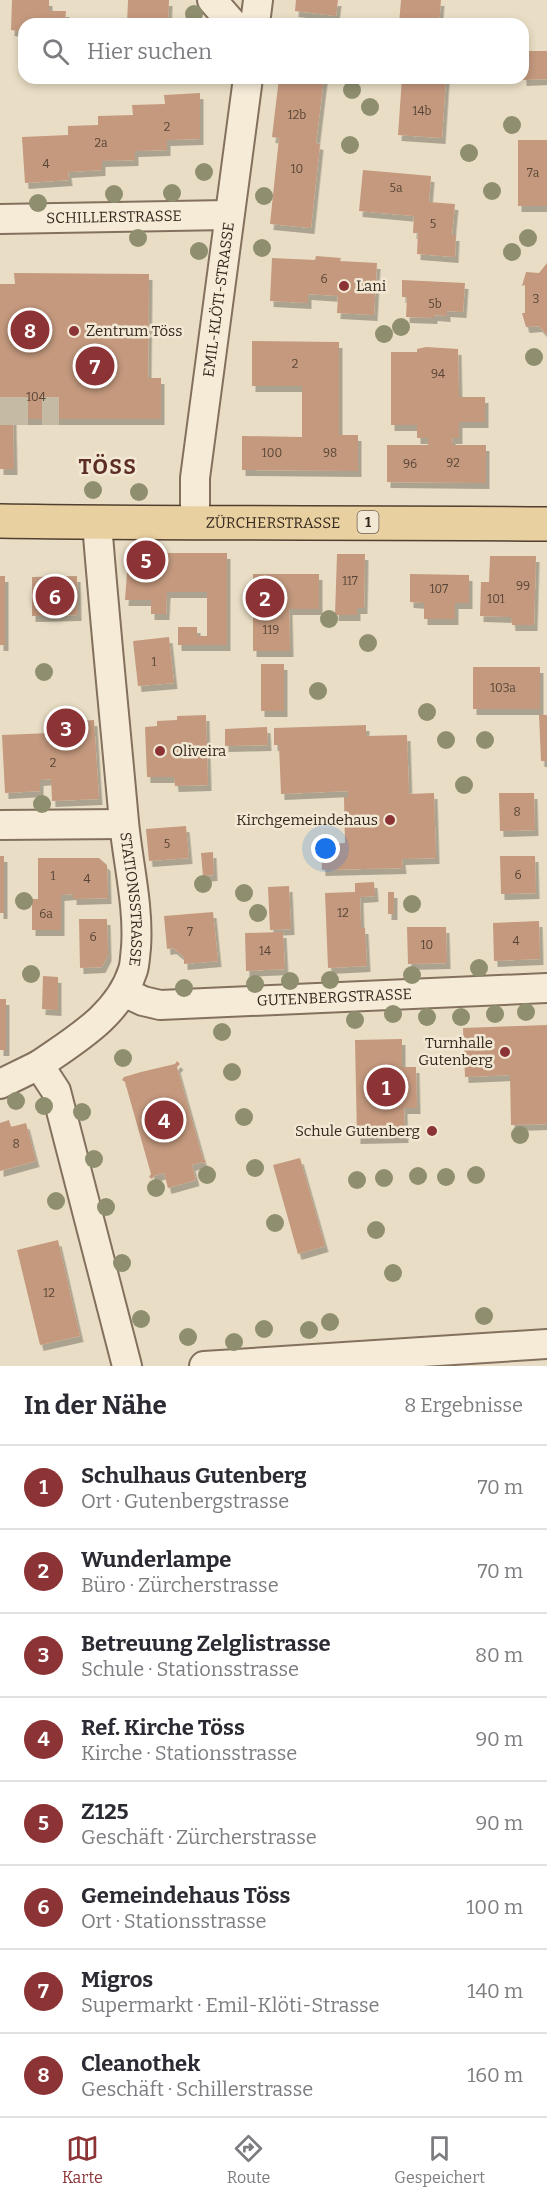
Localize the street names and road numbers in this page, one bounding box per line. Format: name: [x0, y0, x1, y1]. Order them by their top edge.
street label: SCHILLERSTRASSE: [46, 207, 182, 227]
street label: EMIL-KLÖTI-STRASSE: [199, 221, 238, 378]
road number: 1: [358, 511, 378, 533]
street label: ZÜRCHERSTRASSE: [206, 514, 340, 532]
street label: STATIONSSTRASSE: [116, 831, 146, 968]
street label: GUTENBERGSTRASSE: [256, 985, 412, 1010]

